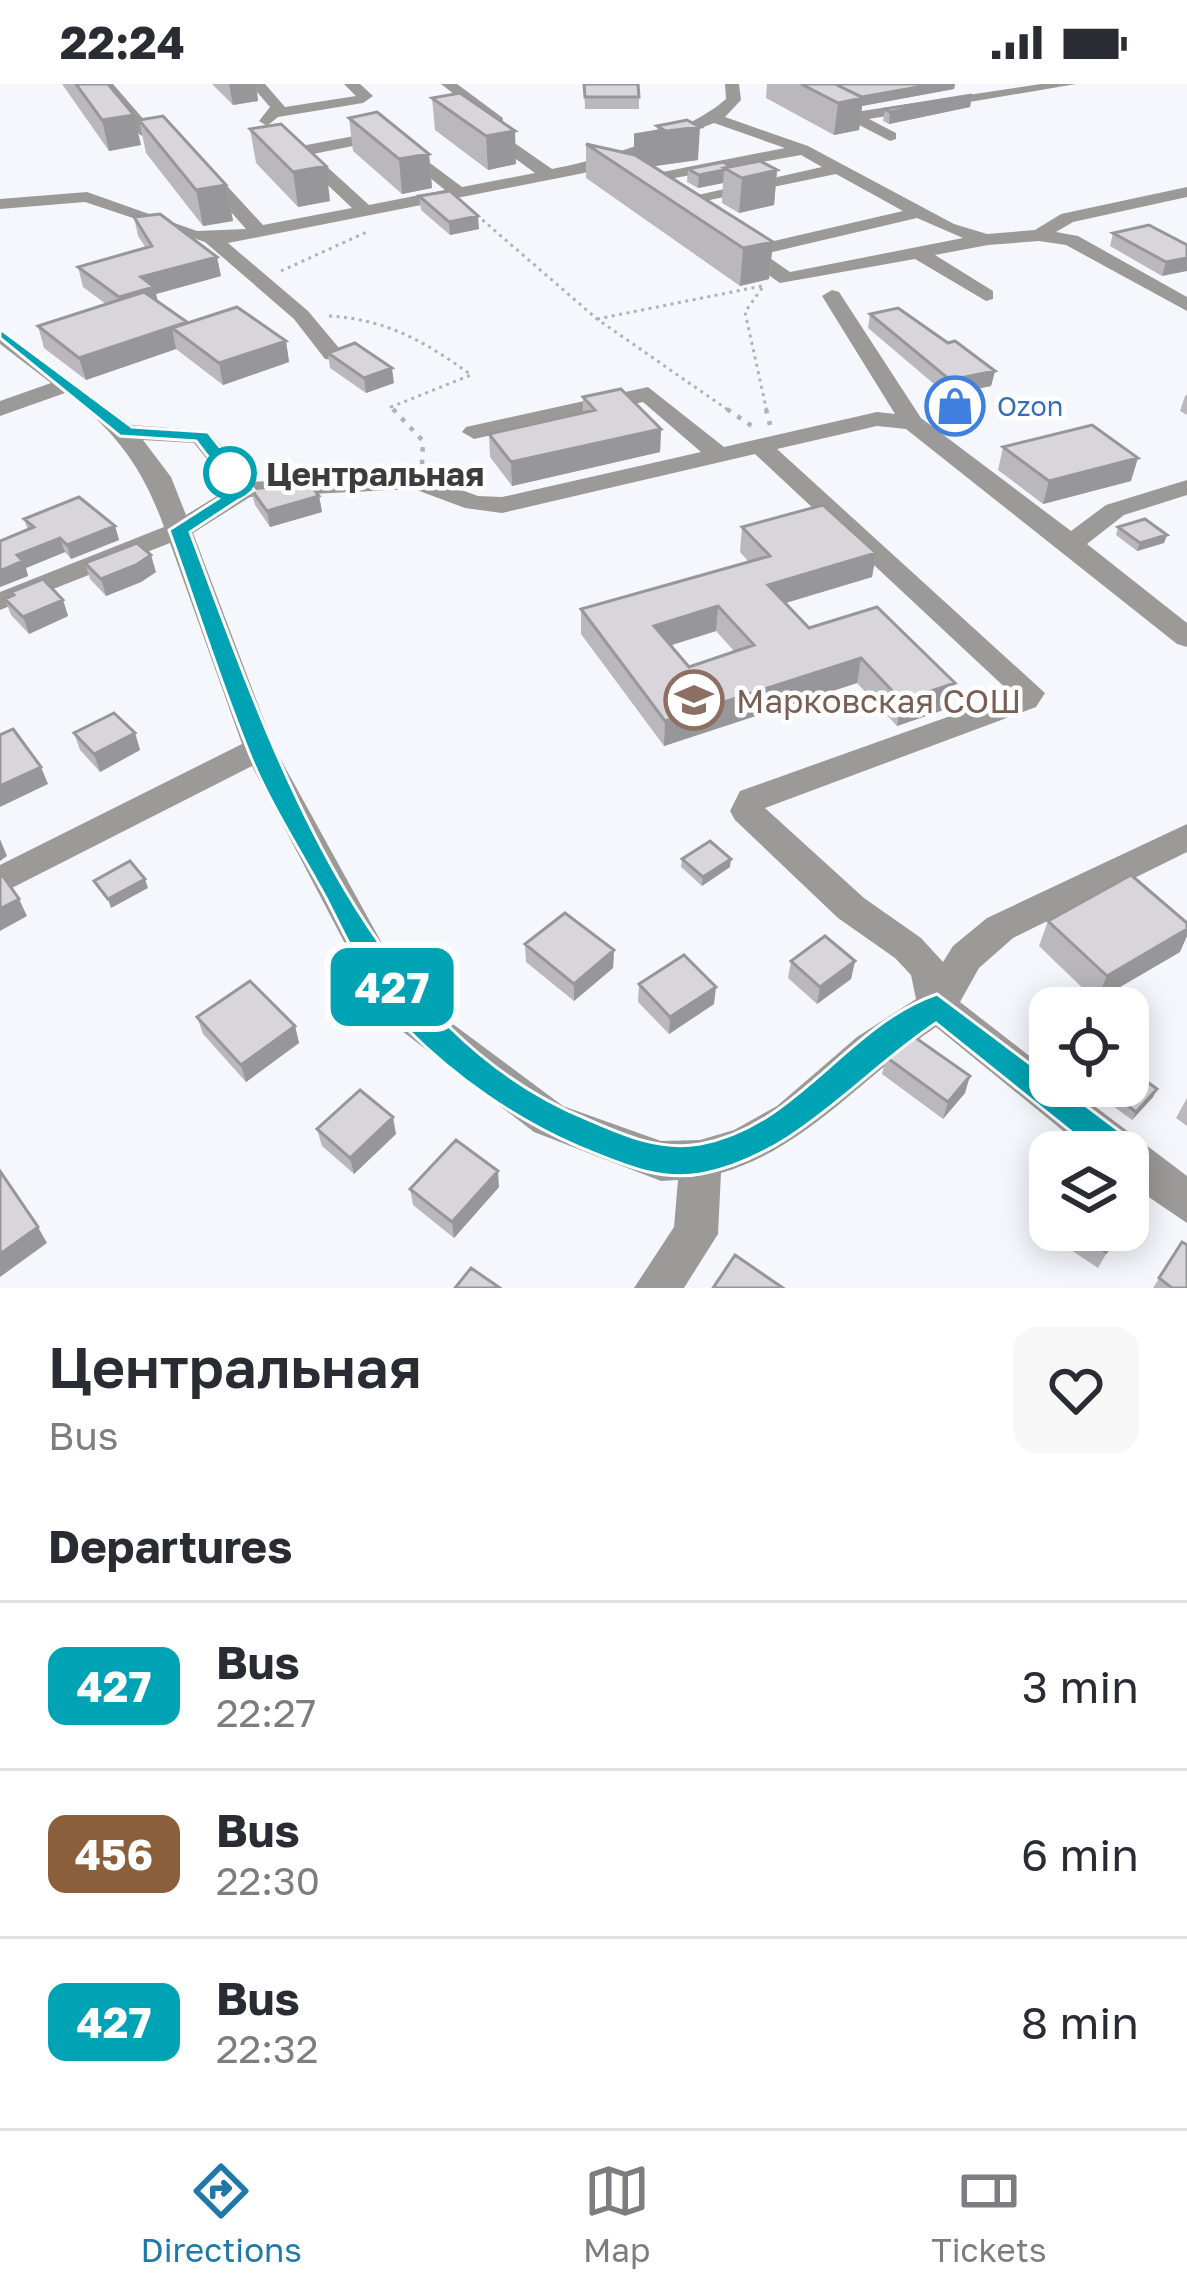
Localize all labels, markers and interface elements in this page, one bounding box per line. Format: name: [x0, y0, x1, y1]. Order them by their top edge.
text: 22:24: [60, 15, 185, 69]
shop icon: Ozon: [924, 375, 986, 437]
place label: Ozon: [997, 390, 1063, 422]
marker: Центральная: [205, 448, 255, 498]
place label: Центральная: [266, 454, 484, 493]
school or university icon: Марковская СОШ: [663, 669, 725, 731]
place label: Марковская СОШ: [736, 681, 1021, 720]
line badge: 427: [323, 948, 461, 1026]
text: 427: [355, 962, 429, 1012]
map controls: [1029, 987, 1149, 1251]
button: locate: [1029, 987, 1149, 1107]
button: layers: [1029, 1131, 1149, 1251]
button: heart: [1013, 1327, 1139, 1453]
text: Центральная: [48, 1332, 422, 1401]
text: Bus: [48, 1412, 118, 1459]
text: Departures: [48, 1519, 292, 1573]
text: Bus: [216, 1635, 300, 1689]
text: 3 min: [1022, 1659, 1139, 1713]
text: 427: [77, 1661, 151, 1711]
text: 22:27: [216, 1689, 316, 1736]
text: Bus: [216, 1803, 300, 1857]
text: 6 min: [1021, 1827, 1139, 1881]
text: 456: [75, 1829, 153, 1879]
text: 22:30: [216, 1857, 320, 1904]
text: Bus: [216, 1971, 300, 2025]
text: 8 min: [1021, 1995, 1139, 2049]
text: 427: [77, 1997, 151, 2047]
text: 22:32: [216, 2025, 318, 2072]
tab: Directions: [141, 2158, 302, 2269]
tab: Map: [583, 2158, 650, 2269]
tab: Tickets: [931, 2158, 1046, 2269]

